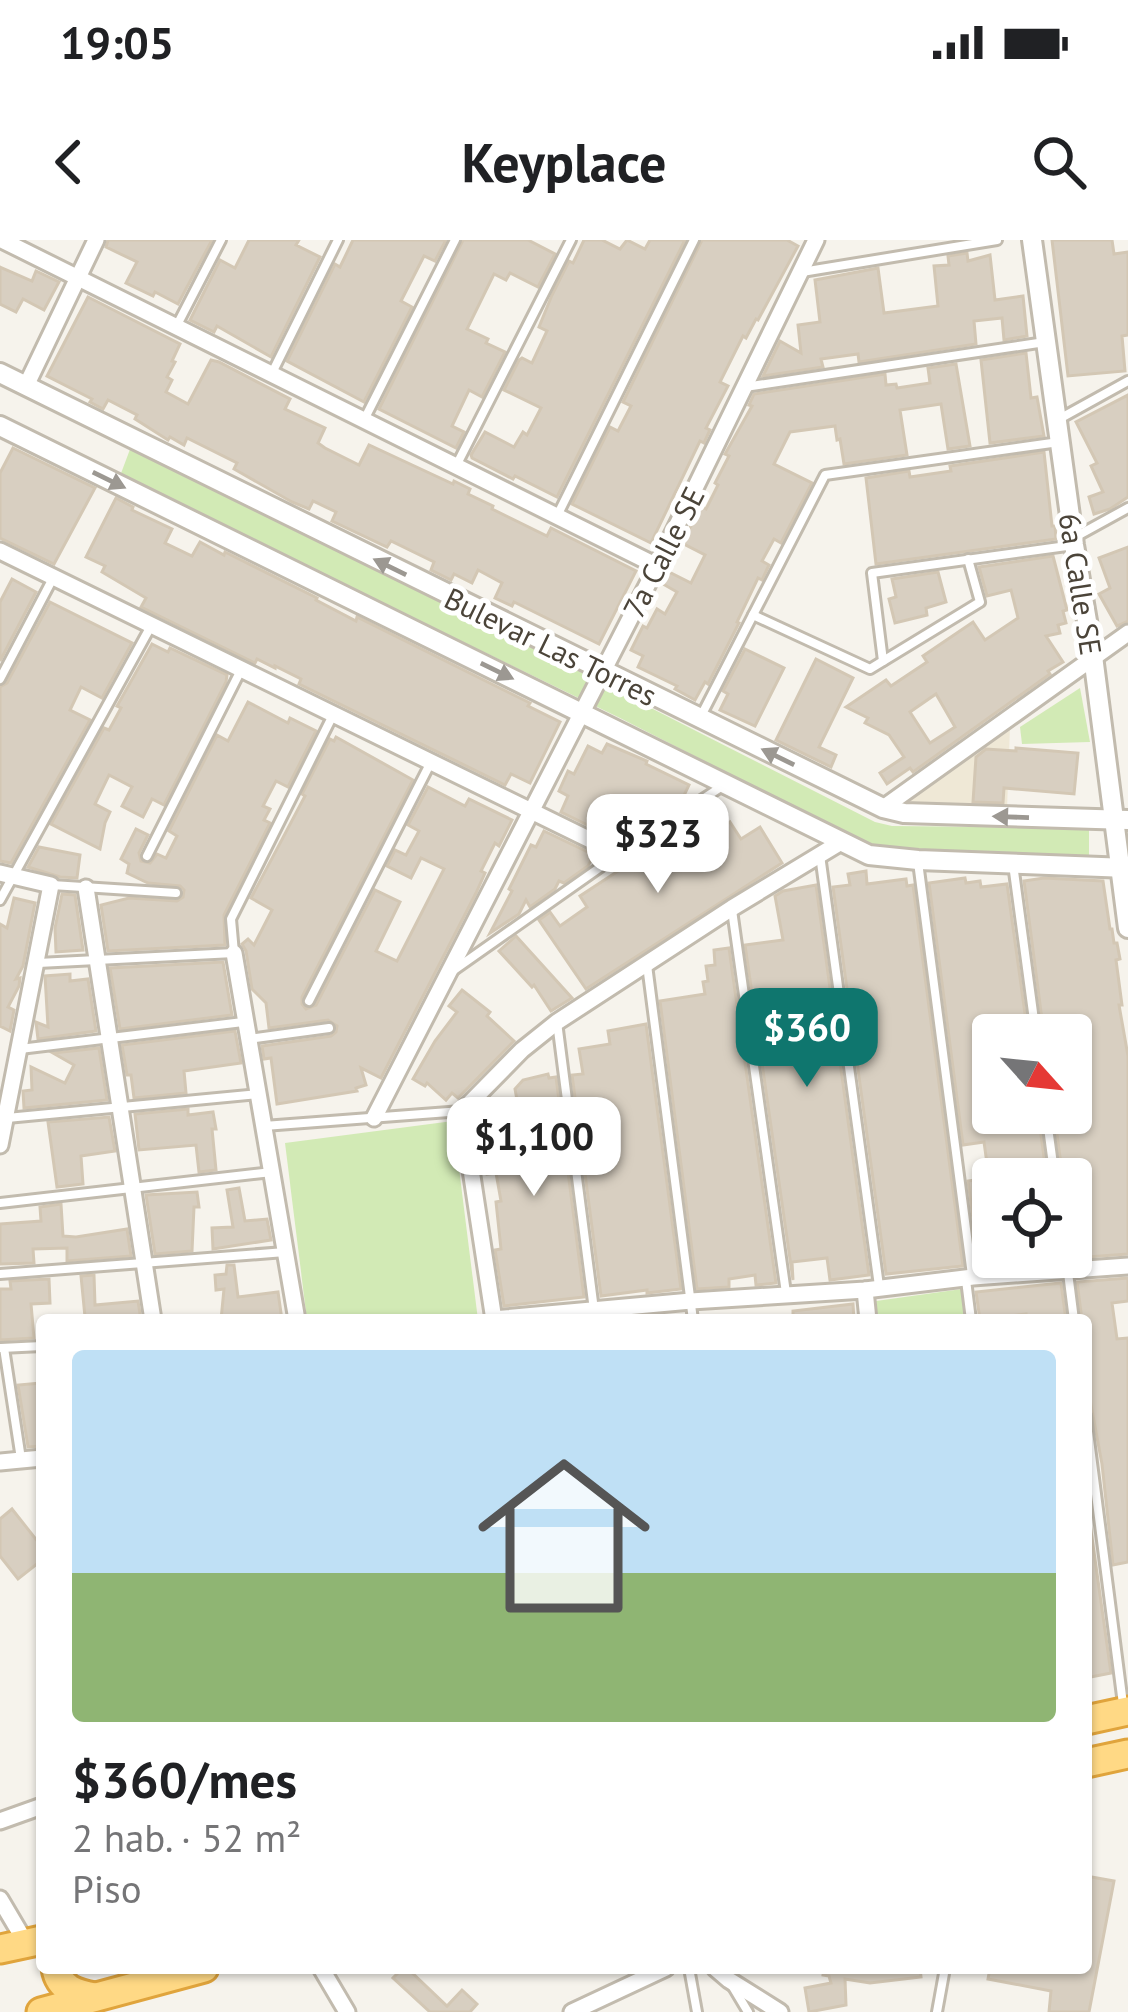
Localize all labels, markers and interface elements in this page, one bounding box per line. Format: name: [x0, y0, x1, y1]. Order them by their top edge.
text: 19:05: [60, 13, 174, 71]
text: Keyplace: [461, 127, 667, 197]
icon: back: [36, 129, 102, 195]
icon: search: [1026, 129, 1092, 195]
one-way arrow: [92, 470, 127, 490]
street label: 7a Calle SE: [613, 480, 713, 624]
street label: 6a Calle SE: [1051, 510, 1111, 658]
one-way arrow: [373, 557, 407, 577]
street label: Bulevar Las Torres: [439, 578, 663, 714]
one-way arrow: [480, 660, 514, 680]
one-way arrow: [760, 747, 795, 767]
pin: $323: [587, 794, 729, 896]
text: $323: [614, 807, 702, 858]
one-way arrow: [991, 807, 1029, 826]
pin: $360: [736, 988, 878, 1090]
text: $360: [763, 1001, 851, 1052]
north arrow: [972, 1014, 1092, 1134]
map controls: [972, 1014, 1092, 1278]
pin: $1,100: [436, 1097, 632, 1199]
text: $1,100: [474, 1110, 594, 1161]
button: locate: [972, 1158, 1092, 1278]
icon: home: [456, 1428, 672, 1644]
text: $360/mes: [72, 1746, 297, 1812]
text: 2 hab. · 52 m²: [72, 1812, 301, 1863]
text: Piso: [72, 1863, 142, 1914]

